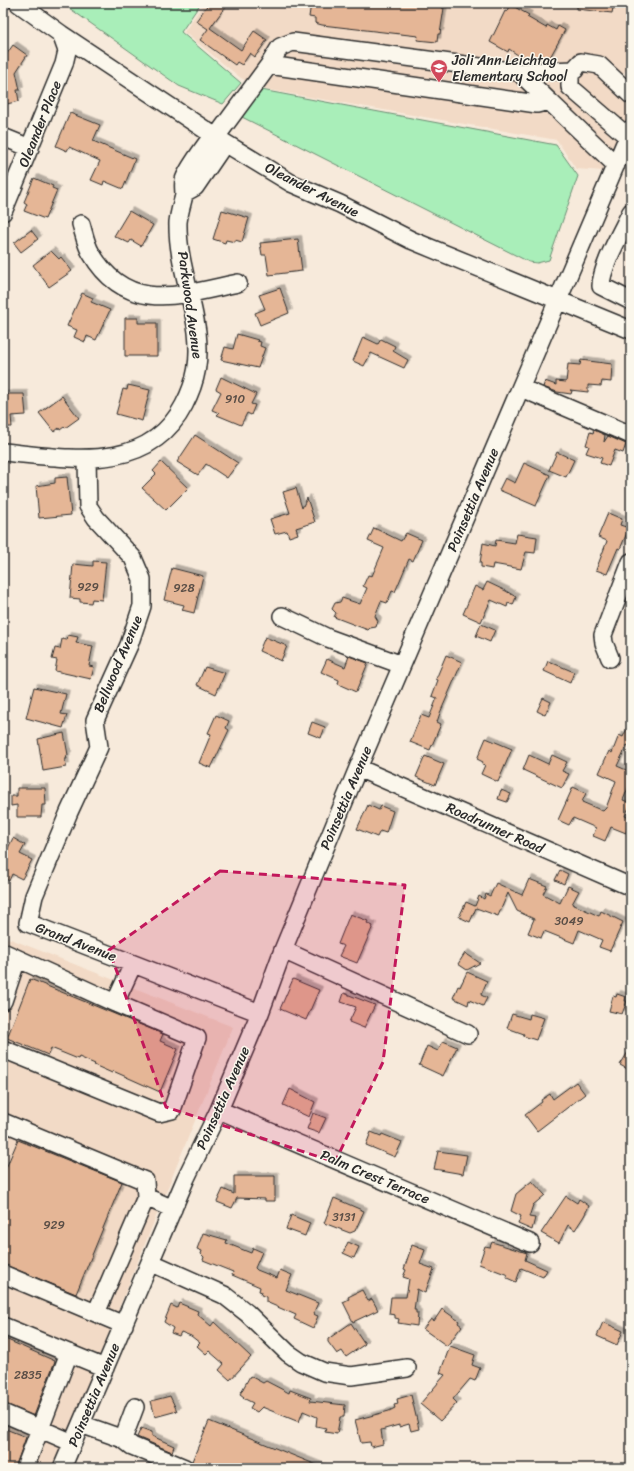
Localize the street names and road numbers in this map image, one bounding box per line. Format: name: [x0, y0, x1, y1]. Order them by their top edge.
street label: Oleander Place: [11, 77, 69, 171]
street label: Oleander Avenue: [260, 155, 364, 225]
street label: Parkwood Avenue: [170, 250, 210, 361]
street label: Poinsettia Avenue: [440, 444, 506, 556]
street label: Bellwood Avenue: [86, 611, 150, 717]
street label: Poinsettia Avenue: [313, 742, 379, 854]
street label: Roadrunner Road: [442, 795, 550, 861]
street label: Grand Avenue: [32, 915, 120, 969]
street label: Poinsettia Avenue: [189, 1042, 257, 1154]
street label: Palm Crest Terrace: [316, 1143, 434, 1211]
street label: Poinsettia Avenue: [61, 1339, 127, 1451]

